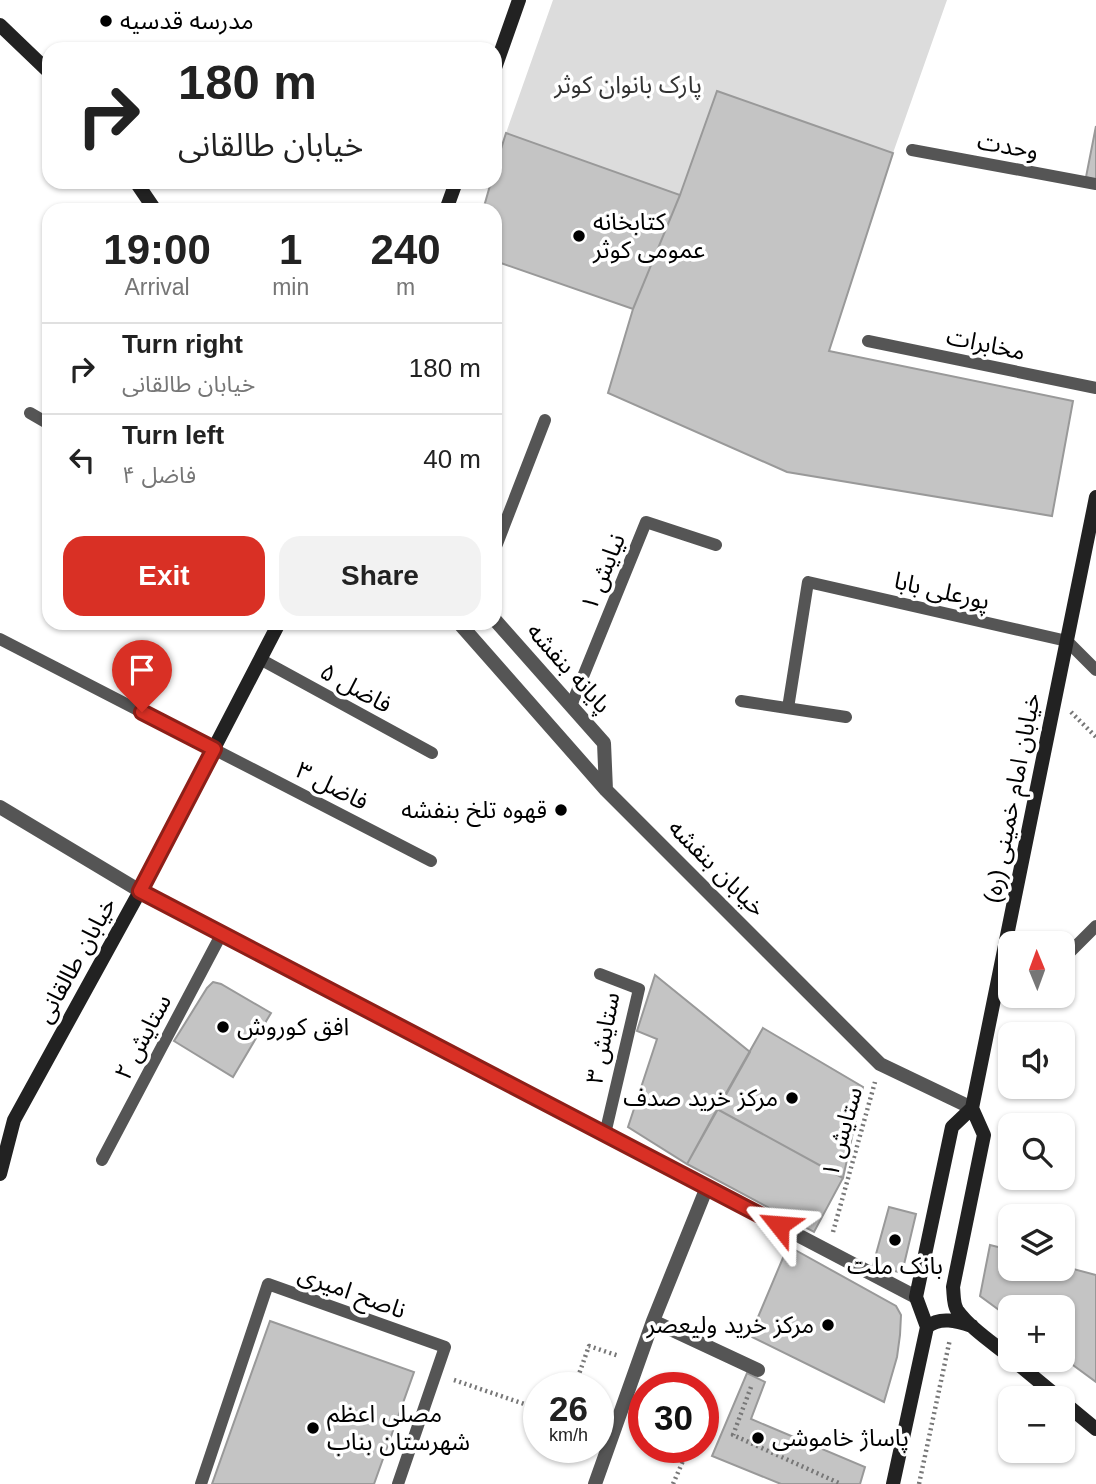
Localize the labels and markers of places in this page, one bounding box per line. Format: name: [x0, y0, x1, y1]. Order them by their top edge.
place label: مدرسه قدسیه: [120, 7, 254, 35]
marker: مدرسه قدسیه: [98, 13, 114, 29]
place label: کتابخانه عمومی کوثر: [592, 208, 705, 264]
marker: کتابخانه عمومی کوثر: [571, 228, 587, 244]
pin: [112, 640, 172, 712]
place label: قهوه تلخ بنفشه: [401, 796, 547, 827]
marker: قهوه تلخ بنفشه: [553, 802, 569, 818]
place label: افق کوروش: [237, 1013, 349, 1042]
marker: افق کوروش: [215, 1019, 231, 1035]
place label: مرکز خرید صدف: [623, 1084, 778, 1112]
marker: مرکز خرید صدف: [784, 1090, 800, 1106]
marker: بانک ملت: [887, 1232, 903, 1248]
place label: بانک ملت: [847, 1252, 943, 1279]
place label: مرکز خرید ولیعصر: [646, 1311, 814, 1339]
marker: مرکز خرید ولیعصر: [820, 1317, 836, 1333]
place label: مصلی اعظم شهرستان بناب: [327, 1400, 470, 1456]
marker: مصلی اعظم شهرستان بناب: [305, 1420, 321, 1436]
place label: پاساژ خاموشی: [772, 1424, 909, 1453]
marker: پاساژ خاموشی: [750, 1430, 766, 1446]

